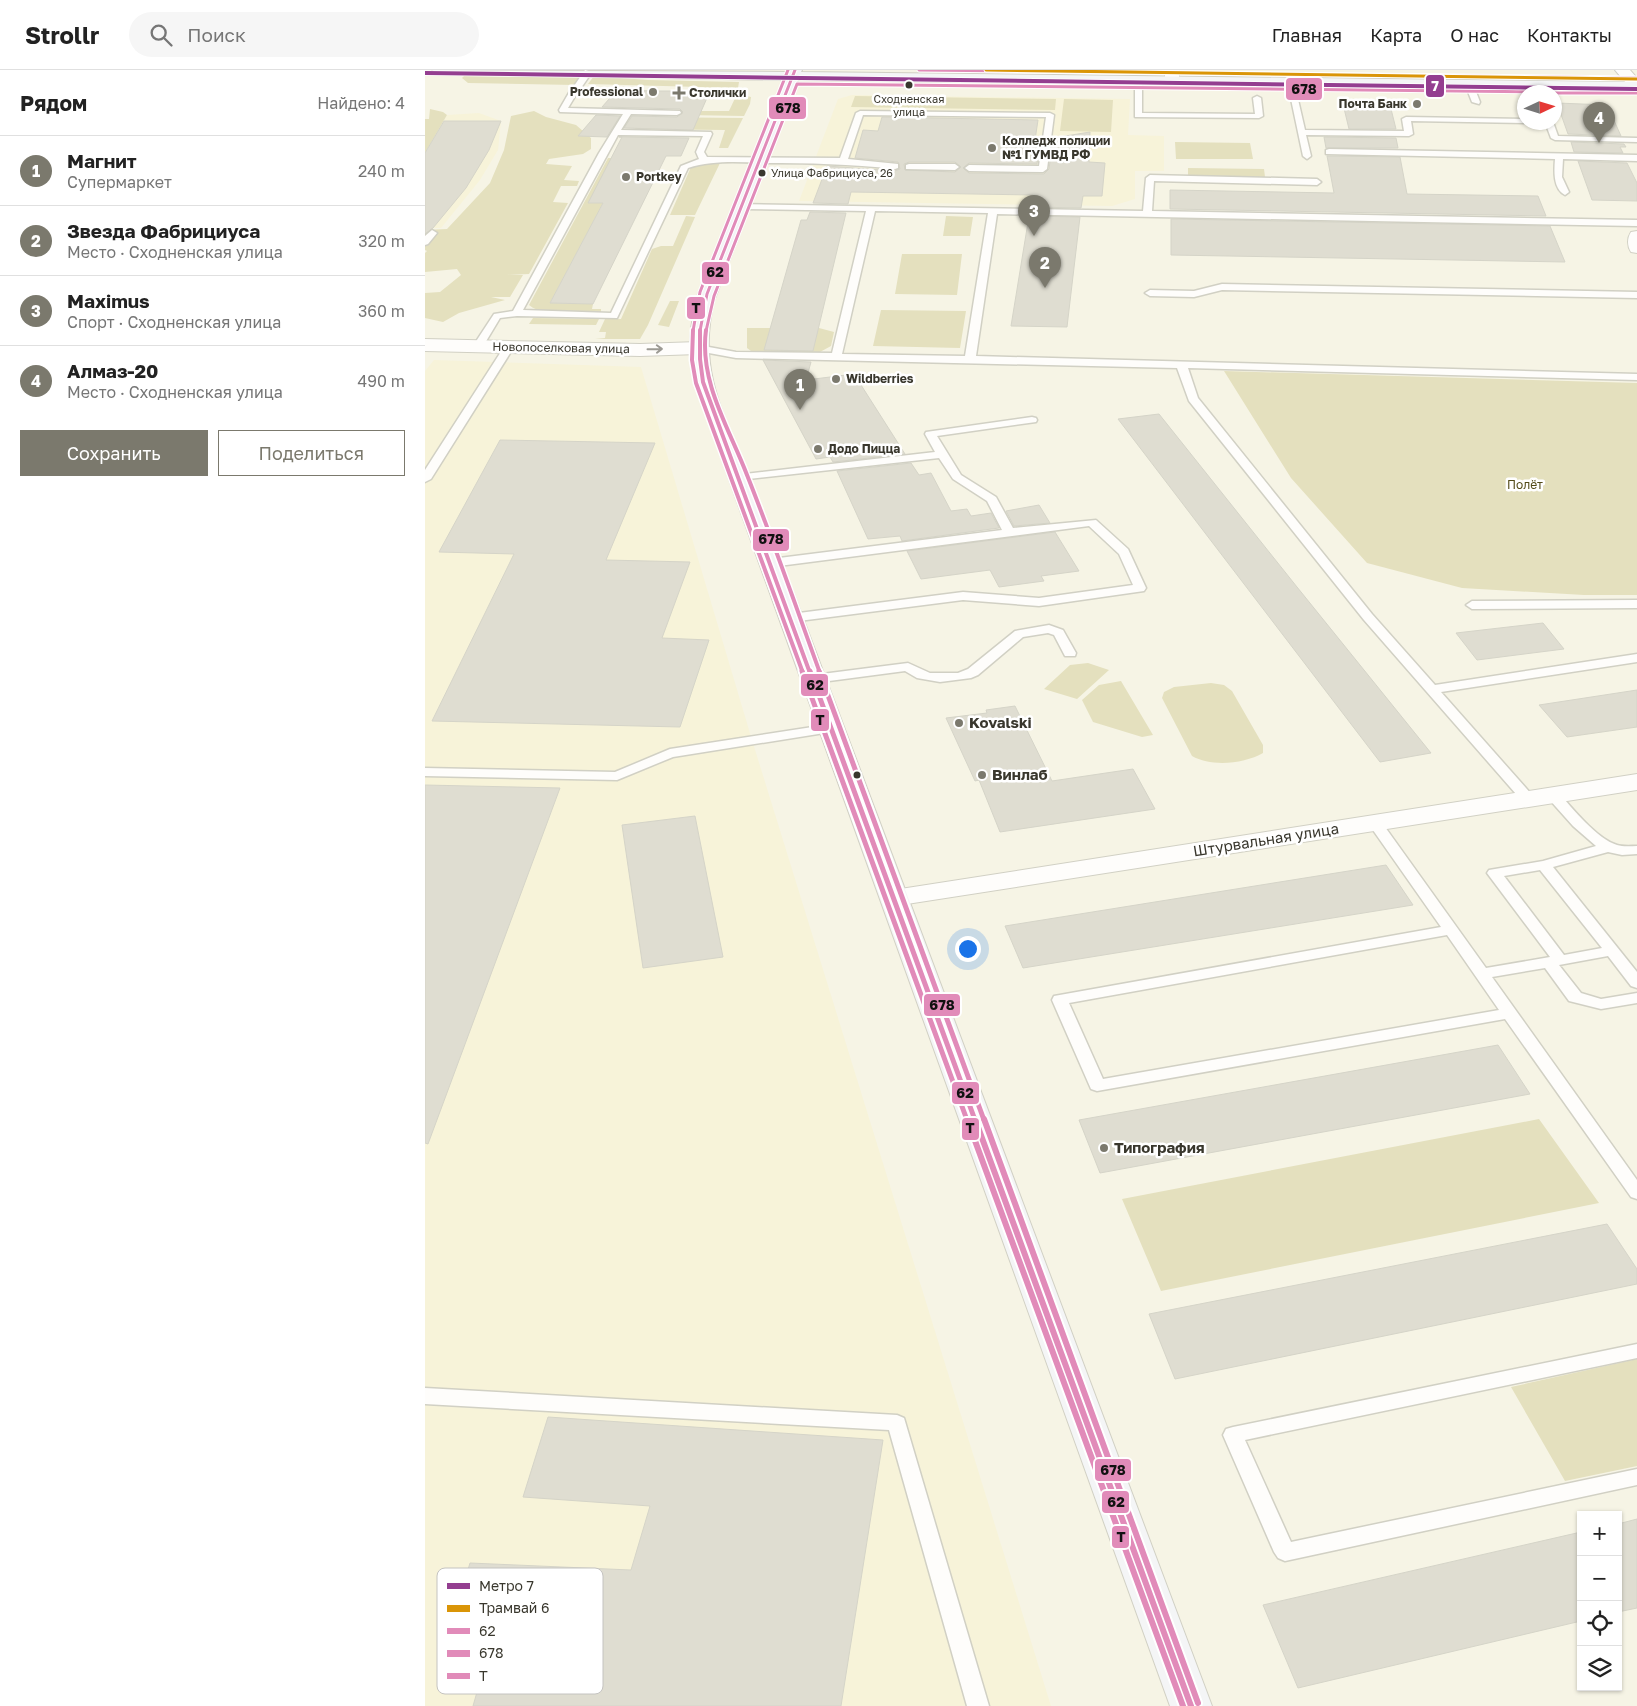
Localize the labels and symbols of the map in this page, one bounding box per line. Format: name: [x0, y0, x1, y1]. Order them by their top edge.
line badge: 7: [1425, 74, 1445, 98]
line badge: 678: [1285, 77, 1323, 101]
text: 7: [1431, 77, 1439, 94]
marker: Сходненская улица: [904, 80, 914, 90]
text: 678: [1291, 80, 1317, 97]
place label: Professional: [570, 84, 643, 99]
place label: Столички: [689, 85, 746, 100]
north arrow: [1517, 85, 1562, 130]
marker: Professional: [647, 86, 659, 98]
marker: Столички: [673, 87, 685, 99]
place label: Сходненская улица: [874, 92, 944, 118]
line badge: 678: [768, 96, 807, 120]
place label: Почта Банк: [1339, 96, 1407, 111]
marker: Почта Банк: [1411, 98, 1423, 110]
text: 678: [775, 99, 801, 116]
pin: 4: [1583, 102, 1615, 143]
place label: Колледж полиции №1 ГУМВД РФ: [1002, 133, 1110, 162]
marker: Колледж полиции №1 ГУМВД РФ: [986, 142, 998, 154]
place label: Улица Фабрициуса, 26: [771, 166, 893, 179]
marker: Улица Фабрициуса, 26: [757, 168, 767, 178]
place label: Portkey: [636, 169, 682, 184]
marker: Portkey: [620, 171, 632, 183]
pin: 3: [1018, 195, 1050, 236]
pin: 2: [1029, 247, 1061, 288]
line badge: 62: [701, 261, 730, 285]
text: 62: [706, 263, 724, 280]
line badge: Т: [686, 296, 706, 320]
text: Т: [691, 299, 701, 316]
street label: Новопоселковая улица: [492, 339, 630, 356]
one-way arrow: [647, 345, 663, 354]
pin: 1: [784, 369, 816, 410]
place label: Wildberries: [846, 371, 914, 386]
marker: Wildberries: [830, 373, 842, 385]
place label: Додо Пицца: [828, 441, 900, 456]
marker: Додо Пицца: [812, 443, 824, 455]
park label: Полёт: [1507, 477, 1543, 492]
line badge: 678: [752, 528, 790, 552]
text: 678: [758, 530, 784, 547]
line badge: 62: [800, 673, 829, 697]
text: 62: [806, 676, 824, 693]
line badge: Т: [810, 708, 830, 732]
text: Т: [815, 711, 825, 728]
place label: Kovalski: [969, 713, 1032, 731]
marker: Kovalski: [953, 717, 965, 729]
place label: Винлаб: [992, 765, 1048, 783]
marker: Винлаб: [976, 769, 988, 781]
unlabelled marker: [852, 770, 862, 780]
street label: Штурвальная улица: [1192, 819, 1340, 859]
your location: [955, 936, 981, 962]
line badge: 678: [923, 993, 961, 1017]
text: 678: [929, 996, 955, 1013]
line badge: 62: [951, 1081, 980, 1105]
text: 62: [956, 1084, 974, 1101]
line badge: Т: [961, 1117, 980, 1141]
text: Т: [965, 1119, 975, 1136]
place label: Типография: [1114, 1138, 1205, 1156]
marker: Типография: [1098, 1142, 1110, 1154]
line badge: 678: [1094, 1458, 1132, 1482]
text: 678: [1100, 1461, 1126, 1478]
line badge: 62: [1101, 1490, 1130, 1514]
text: 62: [1107, 1493, 1125, 1510]
line badge: Т: [1111, 1525, 1130, 1549]
text: Т: [1116, 1528, 1126, 1545]
legend: [437, 1568, 603, 1694]
text: Метро 7: [479, 1577, 534, 1594]
text: Трамвай 6: [479, 1599, 549, 1616]
text: 62: [479, 1622, 496, 1639]
text: 678: [479, 1644, 503, 1661]
text: Т: [479, 1667, 488, 1684]

